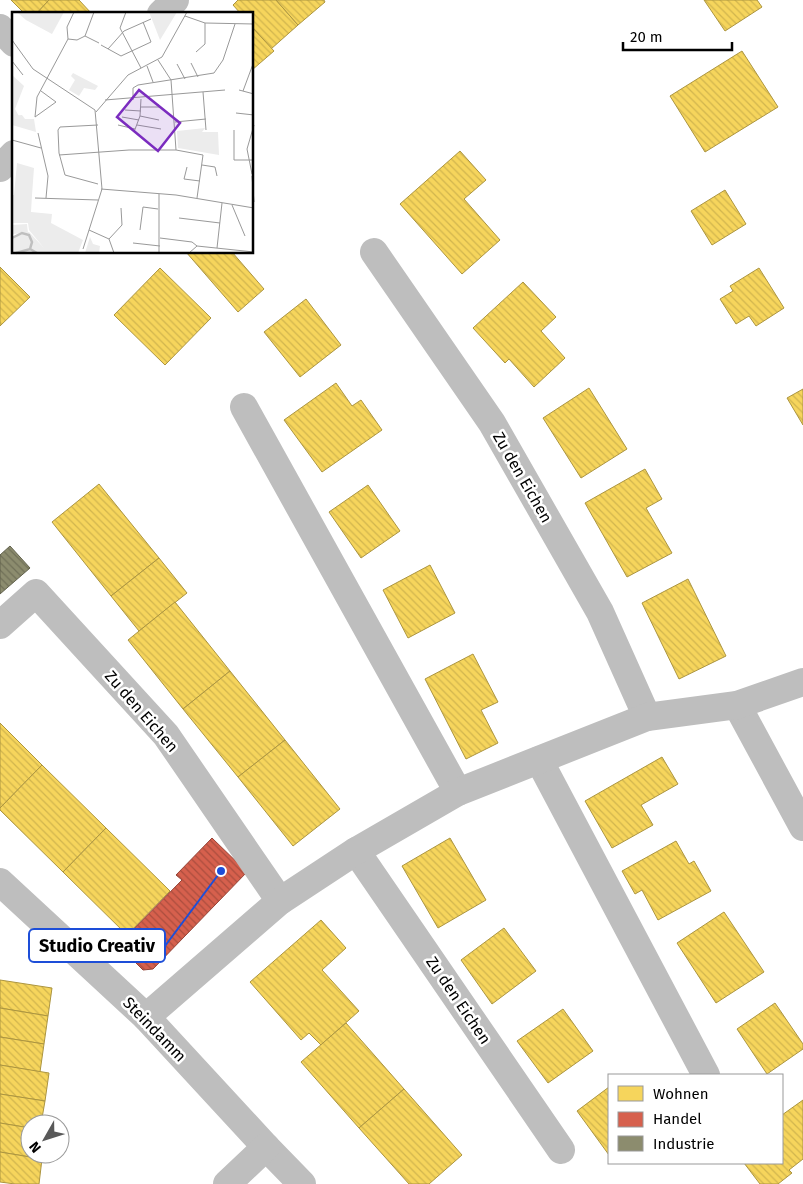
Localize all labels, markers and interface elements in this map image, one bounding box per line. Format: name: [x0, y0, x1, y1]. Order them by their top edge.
inset map: [12, 12, 254, 254]
scale bar: [623, 20, 732, 52]
text: 20 m: [630, 28, 663, 46]
street label: Zu den Eichen: [489, 428, 556, 526]
street label: Zu den Eichen: [101, 667, 182, 756]
callout: Studio Creativ: [29, 929, 165, 962]
text: Studio Creativ: [39, 935, 156, 957]
street label: Zu den Eichen: [422, 953, 495, 1048]
street label: Steindamm: [119, 993, 190, 1066]
legend: [608, 1074, 783, 1164]
text: Wohnen: [653, 1085, 709, 1103]
text: Handel: [653, 1110, 702, 1128]
north arrow: [20, 1114, 70, 1164]
text: Industrie: [653, 1135, 715, 1153]
text: N: [26, 1138, 45, 1156]

